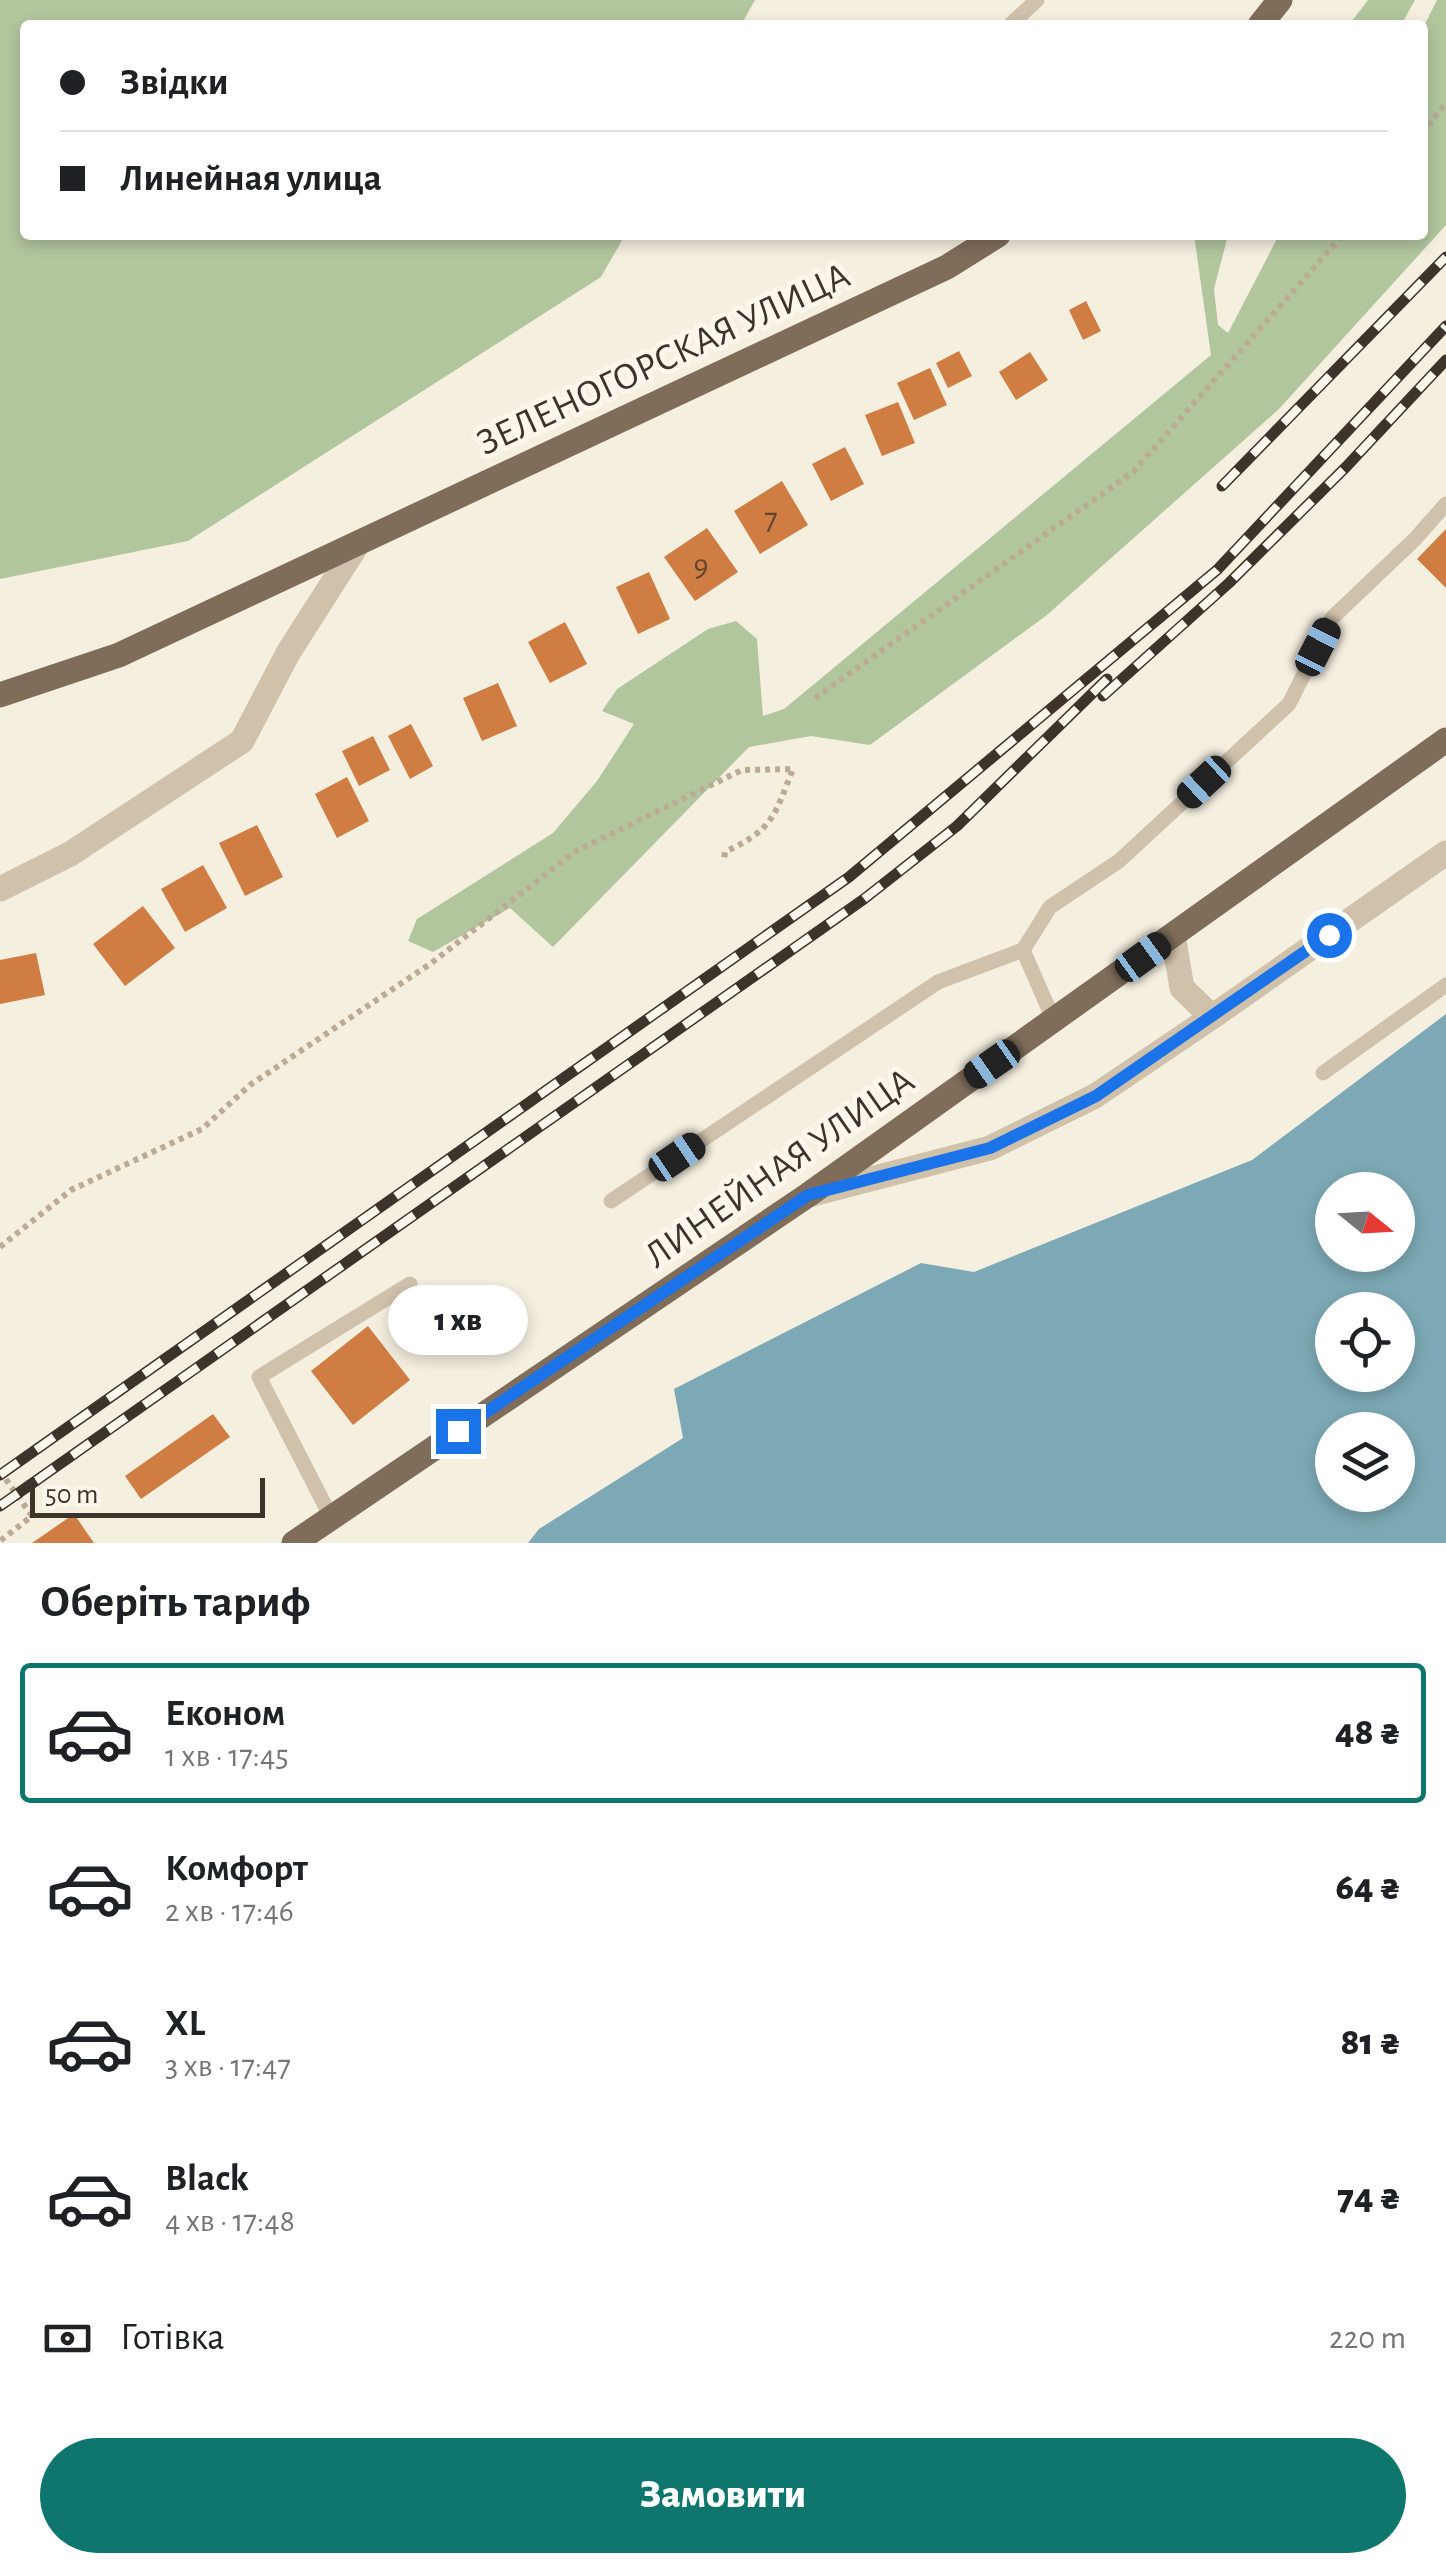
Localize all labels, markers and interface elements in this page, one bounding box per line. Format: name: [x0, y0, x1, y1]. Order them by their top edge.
text: Звідки: [120, 64, 229, 102]
text: Линейная улица: [120, 160, 382, 198]
street label: ЗЕЛЕНОГОРСКАЯ УЛИЦА: [472, 257, 856, 463]
house number: 7: [764, 503, 778, 535]
house number: 9: [693, 550, 709, 582]
car: [1291, 613, 1345, 681]
car: [1172, 751, 1236, 813]
route start: [1307, 913, 1352, 958]
car: [1110, 927, 1176, 987]
car: [959, 1035, 1025, 1093]
street label: ЛИНЕЙНАЯ УЛИЦА: [638, 1060, 922, 1276]
car: [644, 1128, 710, 1186]
north arrow: [1315, 1172, 1415, 1272]
map controls: [1315, 1172, 1415, 1512]
callout: 1 хв: [388, 1286, 528, 1356]
button: locate: [1315, 1292, 1415, 1392]
text: 1 хв: [434, 1304, 482, 1336]
route end: [436, 1409, 481, 1454]
button: layers: [1315, 1412, 1415, 1512]
scale bar: [30, 1473, 265, 1518]
text: 50 m: [45, 1481, 99, 1509]
text: Оберіть тариф: [40, 1580, 310, 1625]
icon: car: [45, 1688, 135, 1778]
text: Економ: [165, 1695, 285, 1733]
text: 48 ₴: [1335, 1714, 1401, 1752]
text: 1 хв · 17:45: [165, 1740, 289, 1772]
icon: car: [45, 1843, 135, 1933]
text: Комфорт: [165, 1850, 308, 1888]
text: 64 ₴: [1335, 1869, 1401, 1907]
text: 2 хв · 17:46: [165, 1895, 294, 1927]
icon: car: [45, 1998, 135, 2088]
text: XL: [165, 2005, 205, 2043]
text: 81 ₴: [1340, 2024, 1401, 2062]
text: 3 хв · 17:47: [165, 2050, 291, 2082]
icon: car: [45, 2153, 135, 2243]
text: Black: [165, 2160, 249, 2198]
text: 74 ₴: [1337, 2179, 1401, 2217]
text: 4 хв · 17:48: [165, 2205, 295, 2237]
icon: cash: [40, 2311, 95, 2366]
text: Готівка: [120, 2319, 225, 2357]
text: 220 m: [1329, 2322, 1406, 2354]
button: Замовити: [40, 2438, 1406, 2553]

